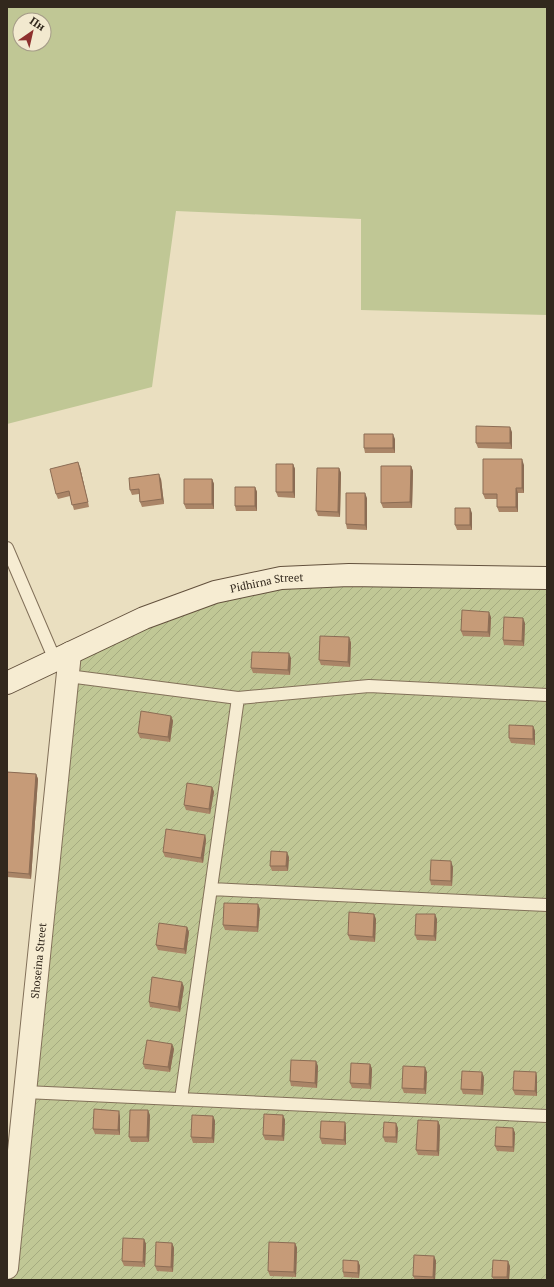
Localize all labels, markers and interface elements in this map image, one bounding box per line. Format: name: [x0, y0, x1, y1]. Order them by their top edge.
north arrow: [12, 12, 52, 52]
text: Пн: [27, 14, 48, 34]
street label: Pidhirna Street: [229, 570, 304, 596]
street label: Shoseina Street: [28, 922, 49, 999]

